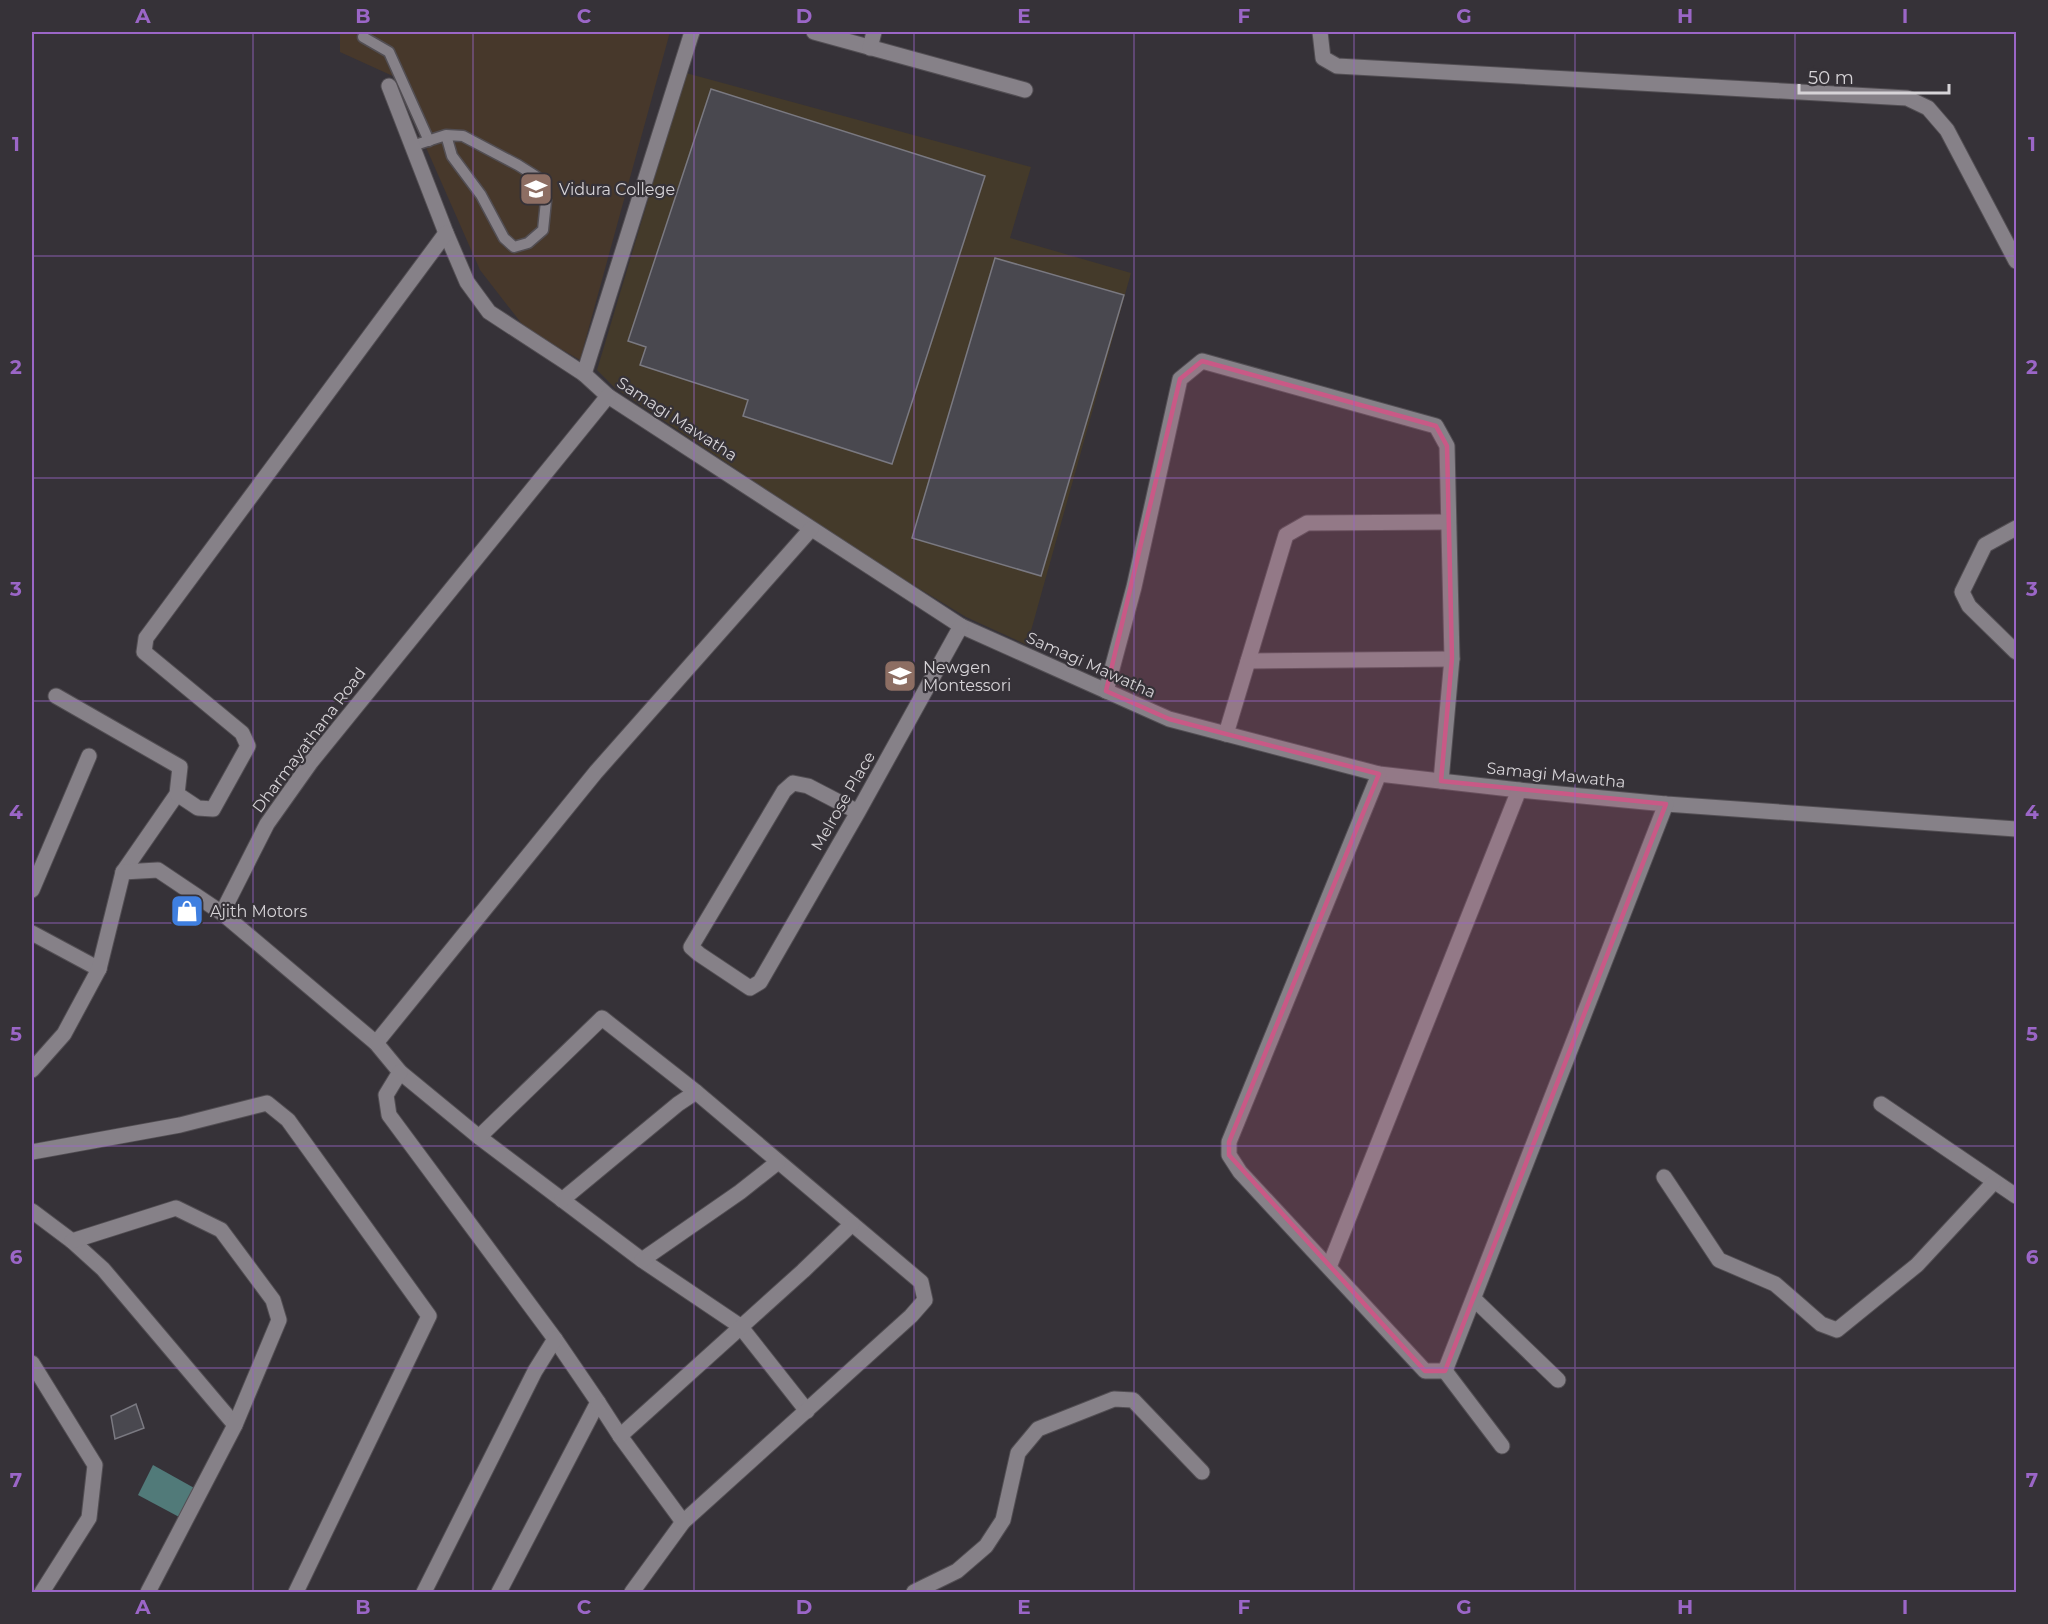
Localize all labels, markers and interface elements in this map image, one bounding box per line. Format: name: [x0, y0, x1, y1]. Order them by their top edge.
text: A: [134, 4, 151, 28]
text: B: [355, 4, 371, 28]
text: C: [577, 4, 592, 28]
text: D: [796, 4, 812, 28]
text: E: [1017, 4, 1031, 28]
text: F: [1238, 4, 1251, 28]
text: G: [1456, 4, 1472, 28]
text: H: [1677, 4, 1693, 28]
text: I: [1902, 4, 1908, 28]
scale bar: [1799, 57, 1949, 95]
text: 50 m: [1808, 67, 1854, 89]
text: 1: [12, 132, 20, 156]
text: 1: [2028, 132, 2036, 156]
school or university icon: Vidura College: [518, 171, 554, 207]
place label: Vidura College: [559, 180, 675, 199]
text: 2: [10, 355, 22, 379]
text: 2: [2026, 355, 2038, 379]
street label: Samagi Mawatha: [613, 373, 741, 465]
text: 3: [9, 577, 22, 601]
text: 3: [2025, 577, 2038, 601]
street label: Samagi Mawatha: [1023, 628, 1159, 702]
school or university icon: Newgen Montessori: [882, 658, 918, 694]
place label: Newgen Montessori: [923, 658, 1011, 695]
street label: Dharmayathana Road: [248, 664, 370, 816]
street label: Melrose Place: [807, 748, 879, 854]
street label: Samagi Mawatha: [1486, 758, 1626, 792]
text: 4: [9, 800, 23, 824]
text: 4: [2025, 800, 2039, 824]
shop icon: Ajith Motors: [169, 893, 205, 929]
place label: Ajith Motors: [210, 902, 307, 921]
text: 5: [10, 1022, 22, 1046]
text: 5: [2026, 1022, 2038, 1046]
text: 6: [10, 1245, 23, 1269]
text: 6: [2026, 1245, 2039, 1269]
text: 7: [10, 1468, 22, 1492]
text: 7: [2026, 1468, 2038, 1492]
text: A: [134, 1595, 151, 1619]
text: B: [355, 1595, 371, 1619]
text: C: [577, 1595, 592, 1619]
text: D: [796, 1595, 812, 1619]
text: E: [1017, 1595, 1031, 1619]
text: F: [1238, 1595, 1251, 1619]
text: G: [1456, 1595, 1472, 1619]
text: H: [1677, 1595, 1693, 1619]
text: I: [1902, 1595, 1908, 1619]

